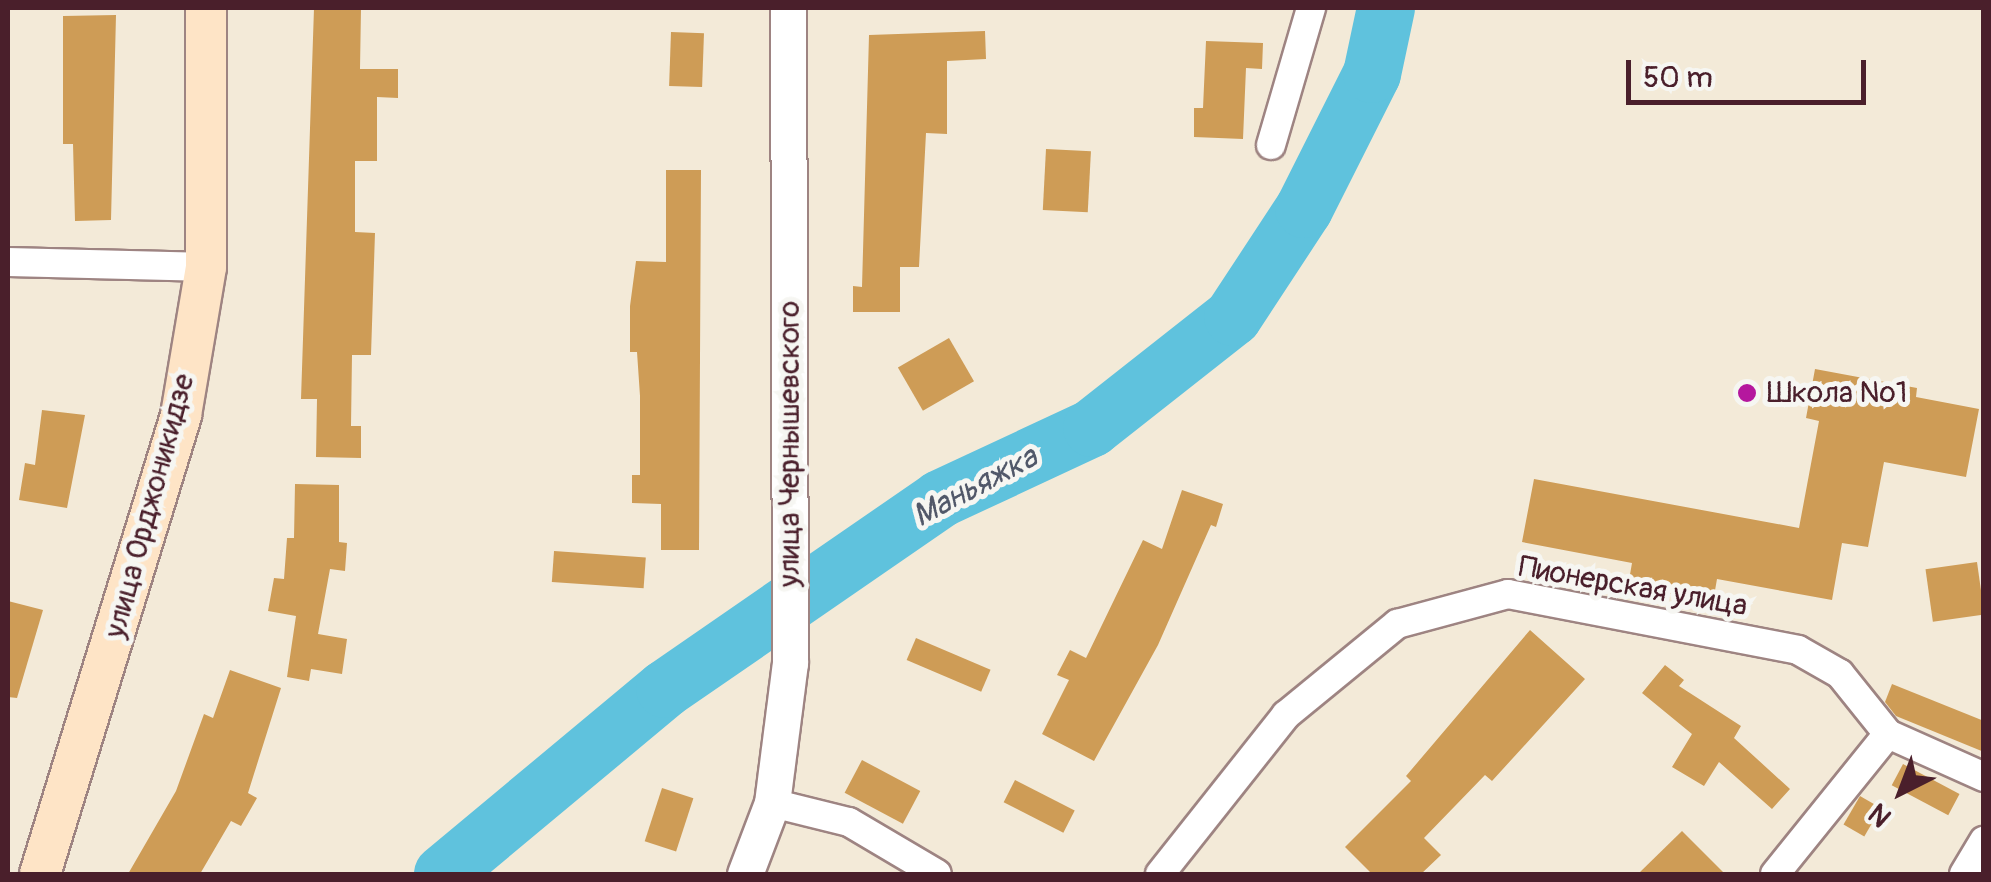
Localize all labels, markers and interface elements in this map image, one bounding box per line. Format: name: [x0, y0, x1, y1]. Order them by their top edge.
scale bar: [1631, 40, 1871, 102]
text: 50 m: [1643, 59, 1713, 96]
street label: улица Чернышевского: [772, 301, 808, 587]
street label: улица Орджоникидзе: [97, 370, 203, 642]
place label: Школа №1: [1767, 375, 1907, 411]
marker: Школа №1: [1736, 382, 1758, 404]
water label: Маньяжка: [906, 438, 1044, 536]
street label: Пионерская улица: [1516, 549, 1750, 625]
north arrow: [1851, 742, 1951, 842]
text: N: [1862, 795, 1899, 834]

